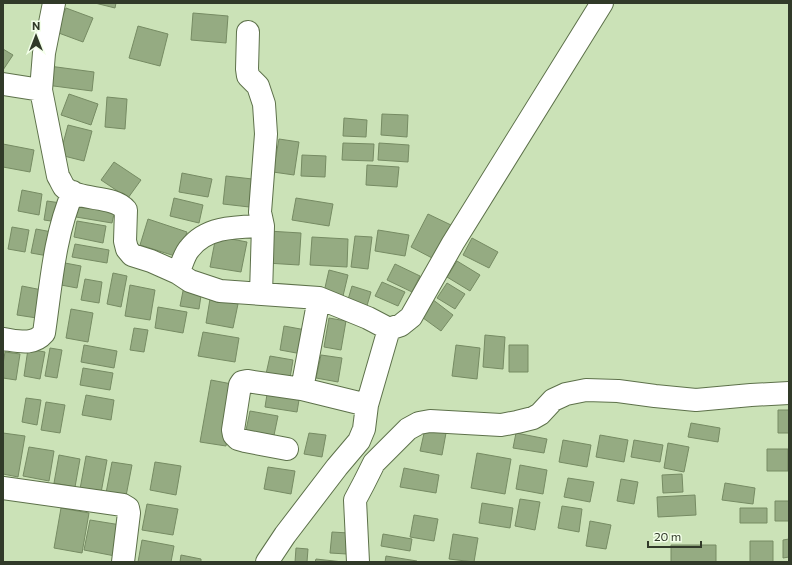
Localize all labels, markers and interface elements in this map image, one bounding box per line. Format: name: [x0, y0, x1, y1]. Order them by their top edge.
north arrow: [16, 16, 56, 56]
text: N: [32, 19, 40, 32]
scale bar: [648, 523, 701, 549]
text: 20 m: [654, 529, 681, 543]

